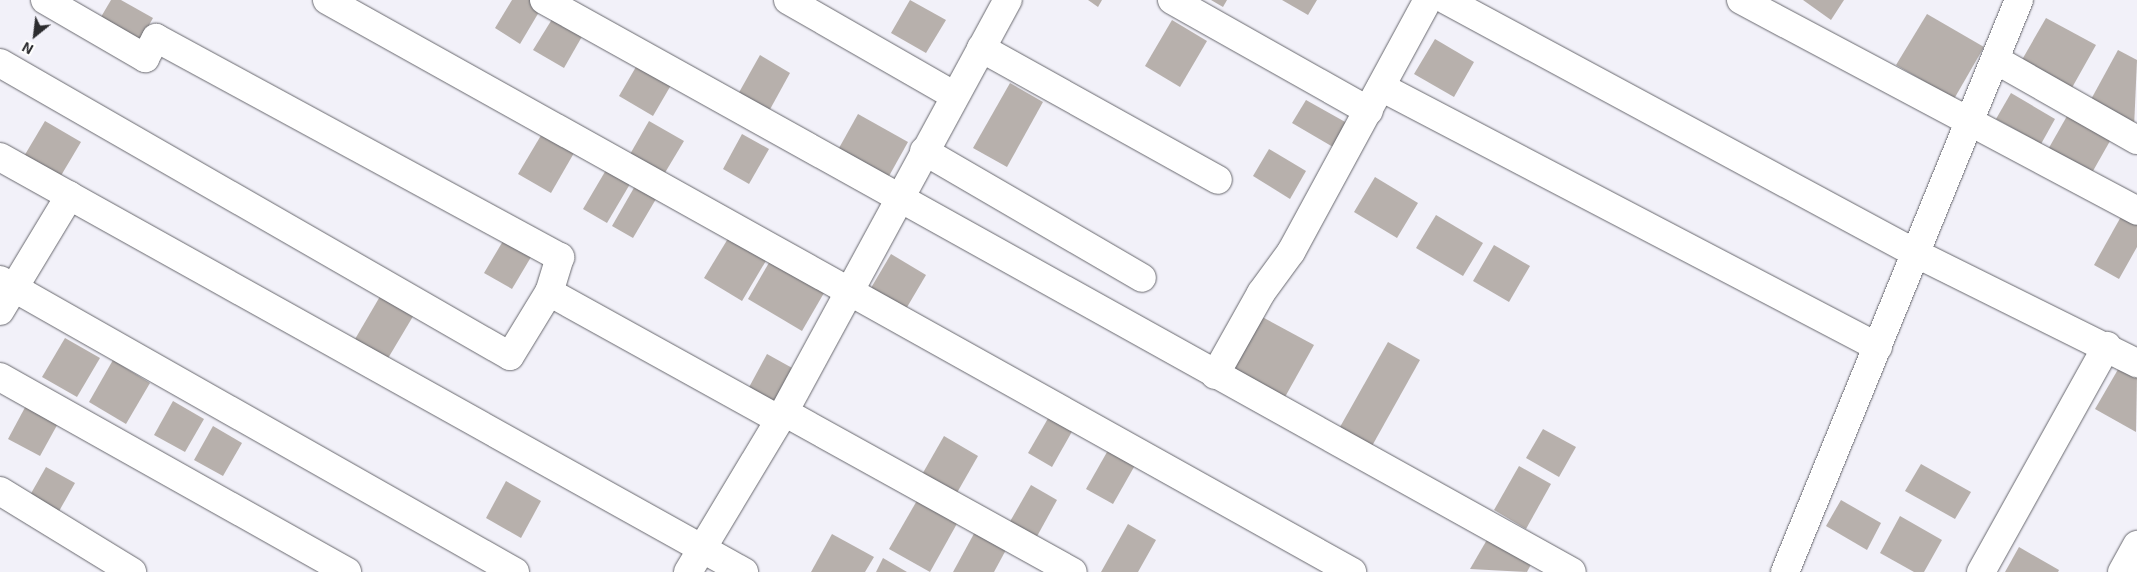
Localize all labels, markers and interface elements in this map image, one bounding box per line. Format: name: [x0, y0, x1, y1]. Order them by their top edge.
north arrow: [10, 10, 60, 60]
text: N: [19, 39, 36, 58]

